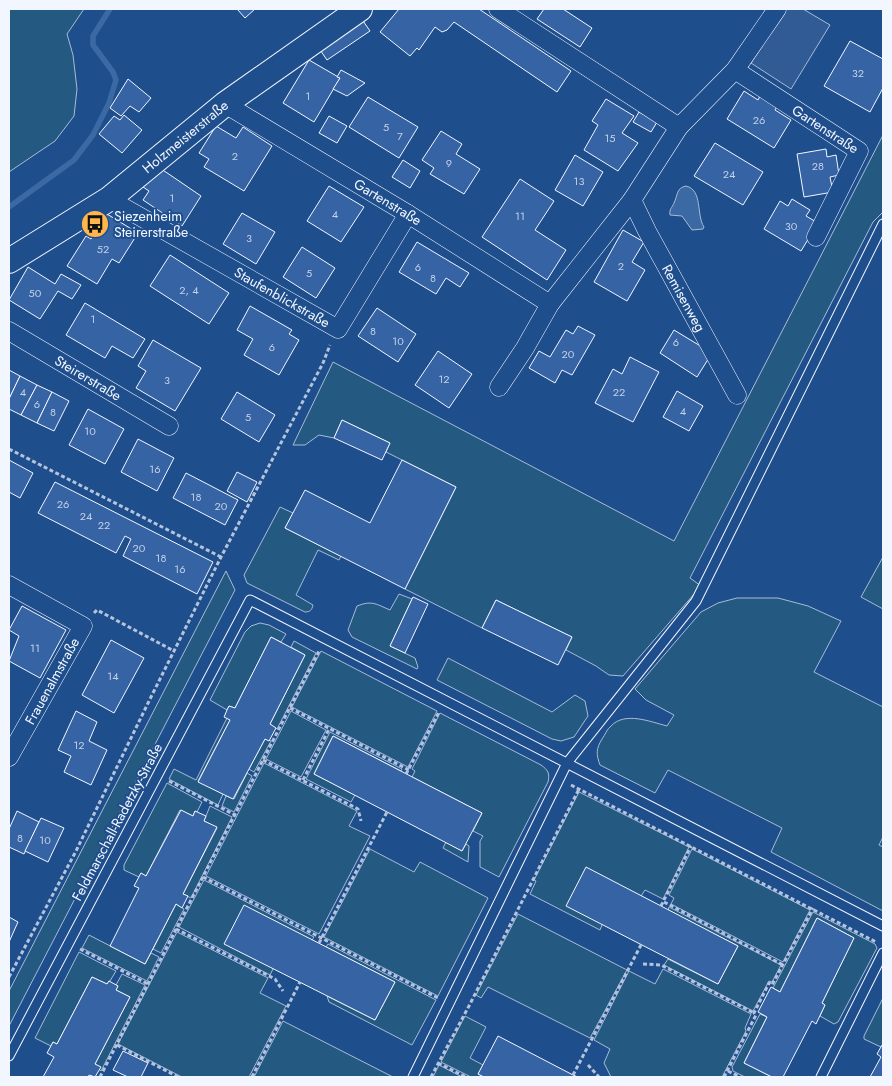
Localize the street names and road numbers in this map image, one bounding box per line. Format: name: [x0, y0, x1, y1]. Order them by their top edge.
street label: Holzmeisterstraße: [138, 95, 232, 178]
street label: Gartenstraße: [788, 100, 863, 158]
street label: Gartenstraße: [350, 174, 426, 230]
street label: Remisenweg: [657, 261, 710, 335]
street label: Staufenblickstraße: [231, 262, 334, 332]
street label: Steirerstraße: [51, 350, 125, 406]
street label: Frauenalmstraße: [20, 634, 84, 728]
street label: Feldmarschall-Radetzky-Straße: [67, 740, 167, 904]

